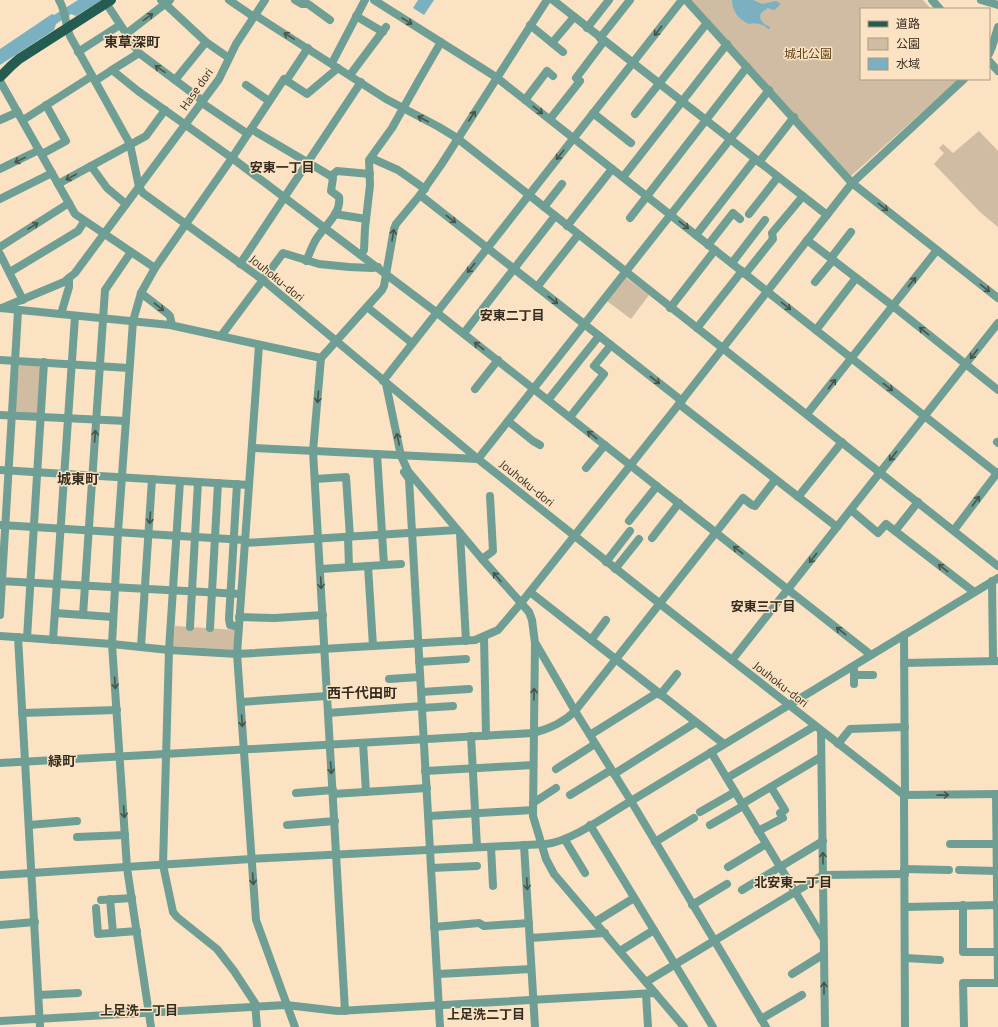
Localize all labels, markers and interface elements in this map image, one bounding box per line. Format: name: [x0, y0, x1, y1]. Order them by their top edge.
legend: [860, 8, 990, 80]
one-way arrow: [143, 13, 154, 21]
text: 道路: [896, 14, 920, 33]
one-way arrow: [401, 17, 413, 25]
one-way arrow: [654, 25, 662, 36]
district label: 東草深町: [104, 31, 160, 52]
one-way arrow: [284, 32, 295, 40]
text: 公園: [896, 34, 920, 53]
park label: 城北公園: [784, 44, 832, 63]
text: 水域: [896, 54, 920, 73]
street label: Hase dori: [174, 64, 218, 114]
one-way arrow: [155, 65, 166, 73]
one-way arrow: [532, 106, 543, 114]
one-way arrow: [468, 110, 476, 122]
one-way arrow: [417, 115, 429, 122]
one-way arrow: [556, 150, 565, 160]
one-way arrow: [14, 157, 26, 164]
district label: 安東一丁目: [249, 157, 315, 177]
one-way arrow: [65, 173, 77, 181]
one-way arrow: [877, 203, 888, 211]
one-way arrow: [446, 215, 457, 224]
one-way arrow: [678, 221, 689, 230]
one-way arrow: [27, 222, 38, 230]
one-way arrow: [389, 229, 397, 242]
street label: Jouhoku-dori: [245, 250, 309, 306]
one-way arrow: [467, 263, 475, 274]
one-way arrow: [908, 276, 917, 287]
one-way arrow: [979, 283, 990, 292]
one-way arrow: [548, 296, 559, 304]
one-way arrow: [780, 301, 791, 310]
one-way arrow: [154, 303, 165, 312]
district label: 安東二丁目: [479, 305, 545, 325]
one-way arrow: [918, 327, 929, 336]
one-way arrow: [474, 341, 485, 350]
one-way arrow: [970, 348, 978, 359]
one-way arrow: [650, 376, 661, 384]
one-way arrow: [827, 378, 836, 389]
one-way arrow: [882, 382, 893, 391]
one-way arrow: [314, 390, 321, 403]
one-way arrow: [91, 430, 98, 443]
one-way arrow: [587, 431, 598, 439]
one-way arrow: [393, 433, 401, 446]
one-way arrow: [889, 450, 898, 461]
street label: Jouhoku-dori: [495, 455, 559, 511]
district label: 城東町: [57, 468, 99, 489]
one-way arrow: [972, 495, 980, 506]
one-way arrow: [146, 511, 153, 524]
one-way arrow: [733, 546, 744, 555]
one-way arrow: [809, 552, 817, 563]
one-way arrow: [938, 564, 949, 572]
one-way arrow: [493, 571, 502, 582]
one-way arrow: [317, 576, 324, 589]
district label: 安東三丁目: [730, 596, 796, 616]
one-way arrow: [835, 626, 846, 635]
street label: Jouhoku-dori: [749, 656, 813, 712]
one-way arrow: [111, 676, 118, 689]
district label: 西千代田町: [327, 682, 397, 703]
one-way arrow: [530, 688, 538, 701]
one-way arrow: [238, 714, 246, 727]
district label: 緑町: [48, 750, 76, 771]
one-way arrow: [328, 761, 335, 774]
one-way arrow: [936, 791, 949, 799]
one-way arrow: [120, 805, 127, 818]
one-way arrow: [819, 852, 827, 865]
one-way arrow: [249, 872, 256, 885]
district label: 北安東一丁目: [754, 872, 832, 892]
one-way arrow: [523, 877, 530, 890]
one-way arrow: [820, 982, 828, 995]
district label: 上足洗一丁目: [100, 1000, 178, 1020]
district label: 上足洗二丁目: [447, 1004, 525, 1024]

